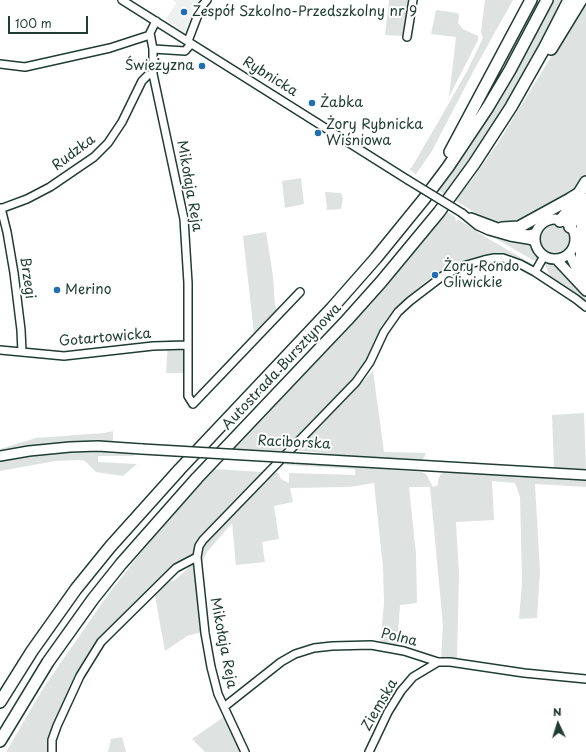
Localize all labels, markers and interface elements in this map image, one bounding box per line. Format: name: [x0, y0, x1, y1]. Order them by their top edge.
place label: Zespół Szkolno-Przedszkolny nr 9: [192, 4, 417, 20]
marker: Zespół Szkolno-Przedszkolny nr 9: [179, 7, 189, 17]
scale bar: [10, 8, 90, 34]
text: 100 m: [15, 14, 52, 32]
street label: Rybnicka: [239, 54, 301, 100]
place label: Świeżyzna: [125, 58, 194, 74]
marker: Świeżyzna: [197, 61, 207, 71]
place label: Żabka: [320, 95, 363, 111]
marker: Żabka: [307, 98, 317, 108]
place label: Żory Rybnicka Wiśniowa: [326, 117, 423, 150]
marker: Żory Rybnicka Wiśniowa: [313, 128, 323, 138]
street label: Rudzka: [49, 131, 99, 175]
street label: Mikołaja Reja: [173, 139, 205, 233]
street label: Brzegi: [16, 256, 38, 300]
place label: Żory Rondo Gliwickie: [443, 259, 519, 292]
marker: Żory Rondo Gliwickie: [430, 270, 440, 280]
place label: Merino: [65, 282, 111, 298]
marker: Merino: [52, 285, 62, 295]
street label: Autostrada Bursztynowa: [219, 300, 345, 434]
street label: Gotartowicka: [58, 326, 152, 350]
street label: Raciborska: [257, 433, 331, 453]
street label: Mikołaja Reja: [206, 596, 240, 690]
street label: Polna: [379, 626, 419, 650]
street label: Ziemska: [358, 676, 402, 734]
text: N: [552, 703, 562, 720]
north arrow: [538, 704, 578, 744]

